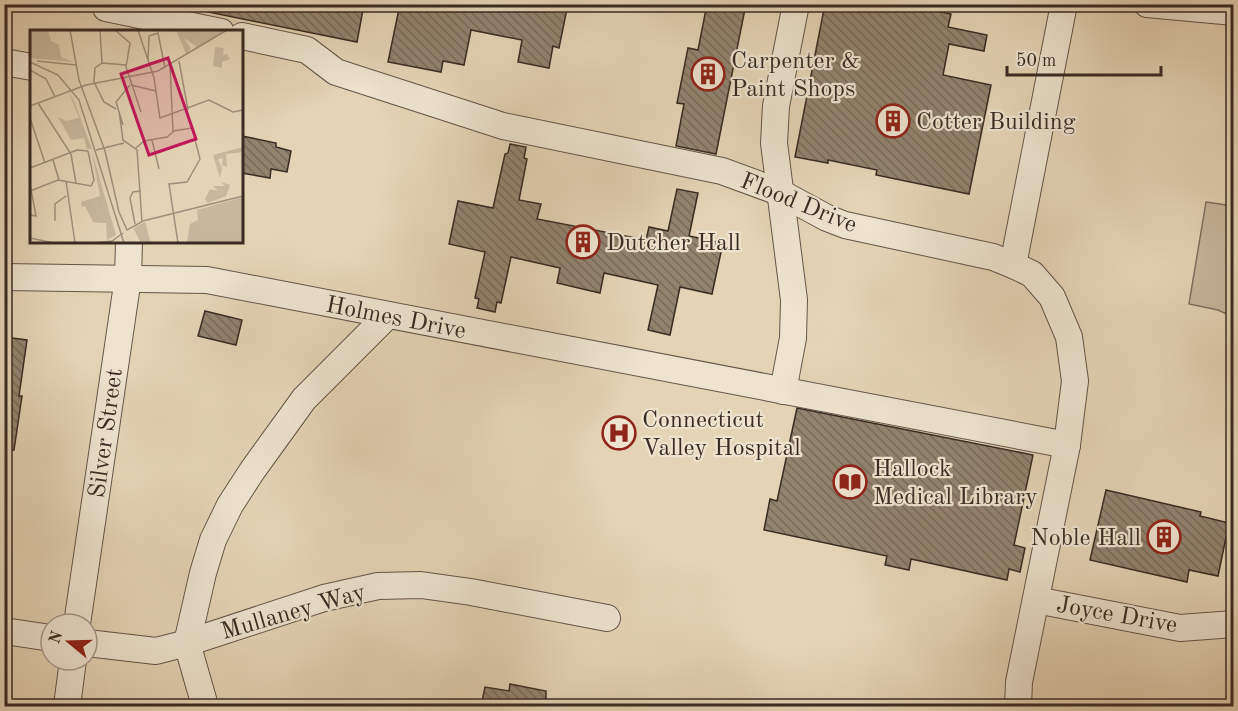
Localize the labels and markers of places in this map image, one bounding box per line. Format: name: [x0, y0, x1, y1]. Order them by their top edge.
place label: Carpenter & Paint Shops: [731, 50, 860, 102]
building icon: Carpenter & Paint Shops: [690, 56, 726, 92]
building icon: Cotter Building: [875, 103, 911, 139]
place label: Cotter Building: [916, 111, 1076, 135]
building icon: Dutcher Hall: [565, 224, 601, 260]
place label: Dutcher Hall: [606, 232, 741, 256]
place label: Connecticut Valley Hospital: [642, 409, 801, 461]
hospital icon: Connecticut Valley Hospital: [601, 415, 637, 451]
place label: Hallock Medical Library: [873, 458, 1038, 510]
library icon: Hallock Medical Library: [832, 464, 868, 500]
building icon: Noble Hall: [1146, 519, 1182, 555]
place label: Noble Hall: [1030, 527, 1141, 551]

